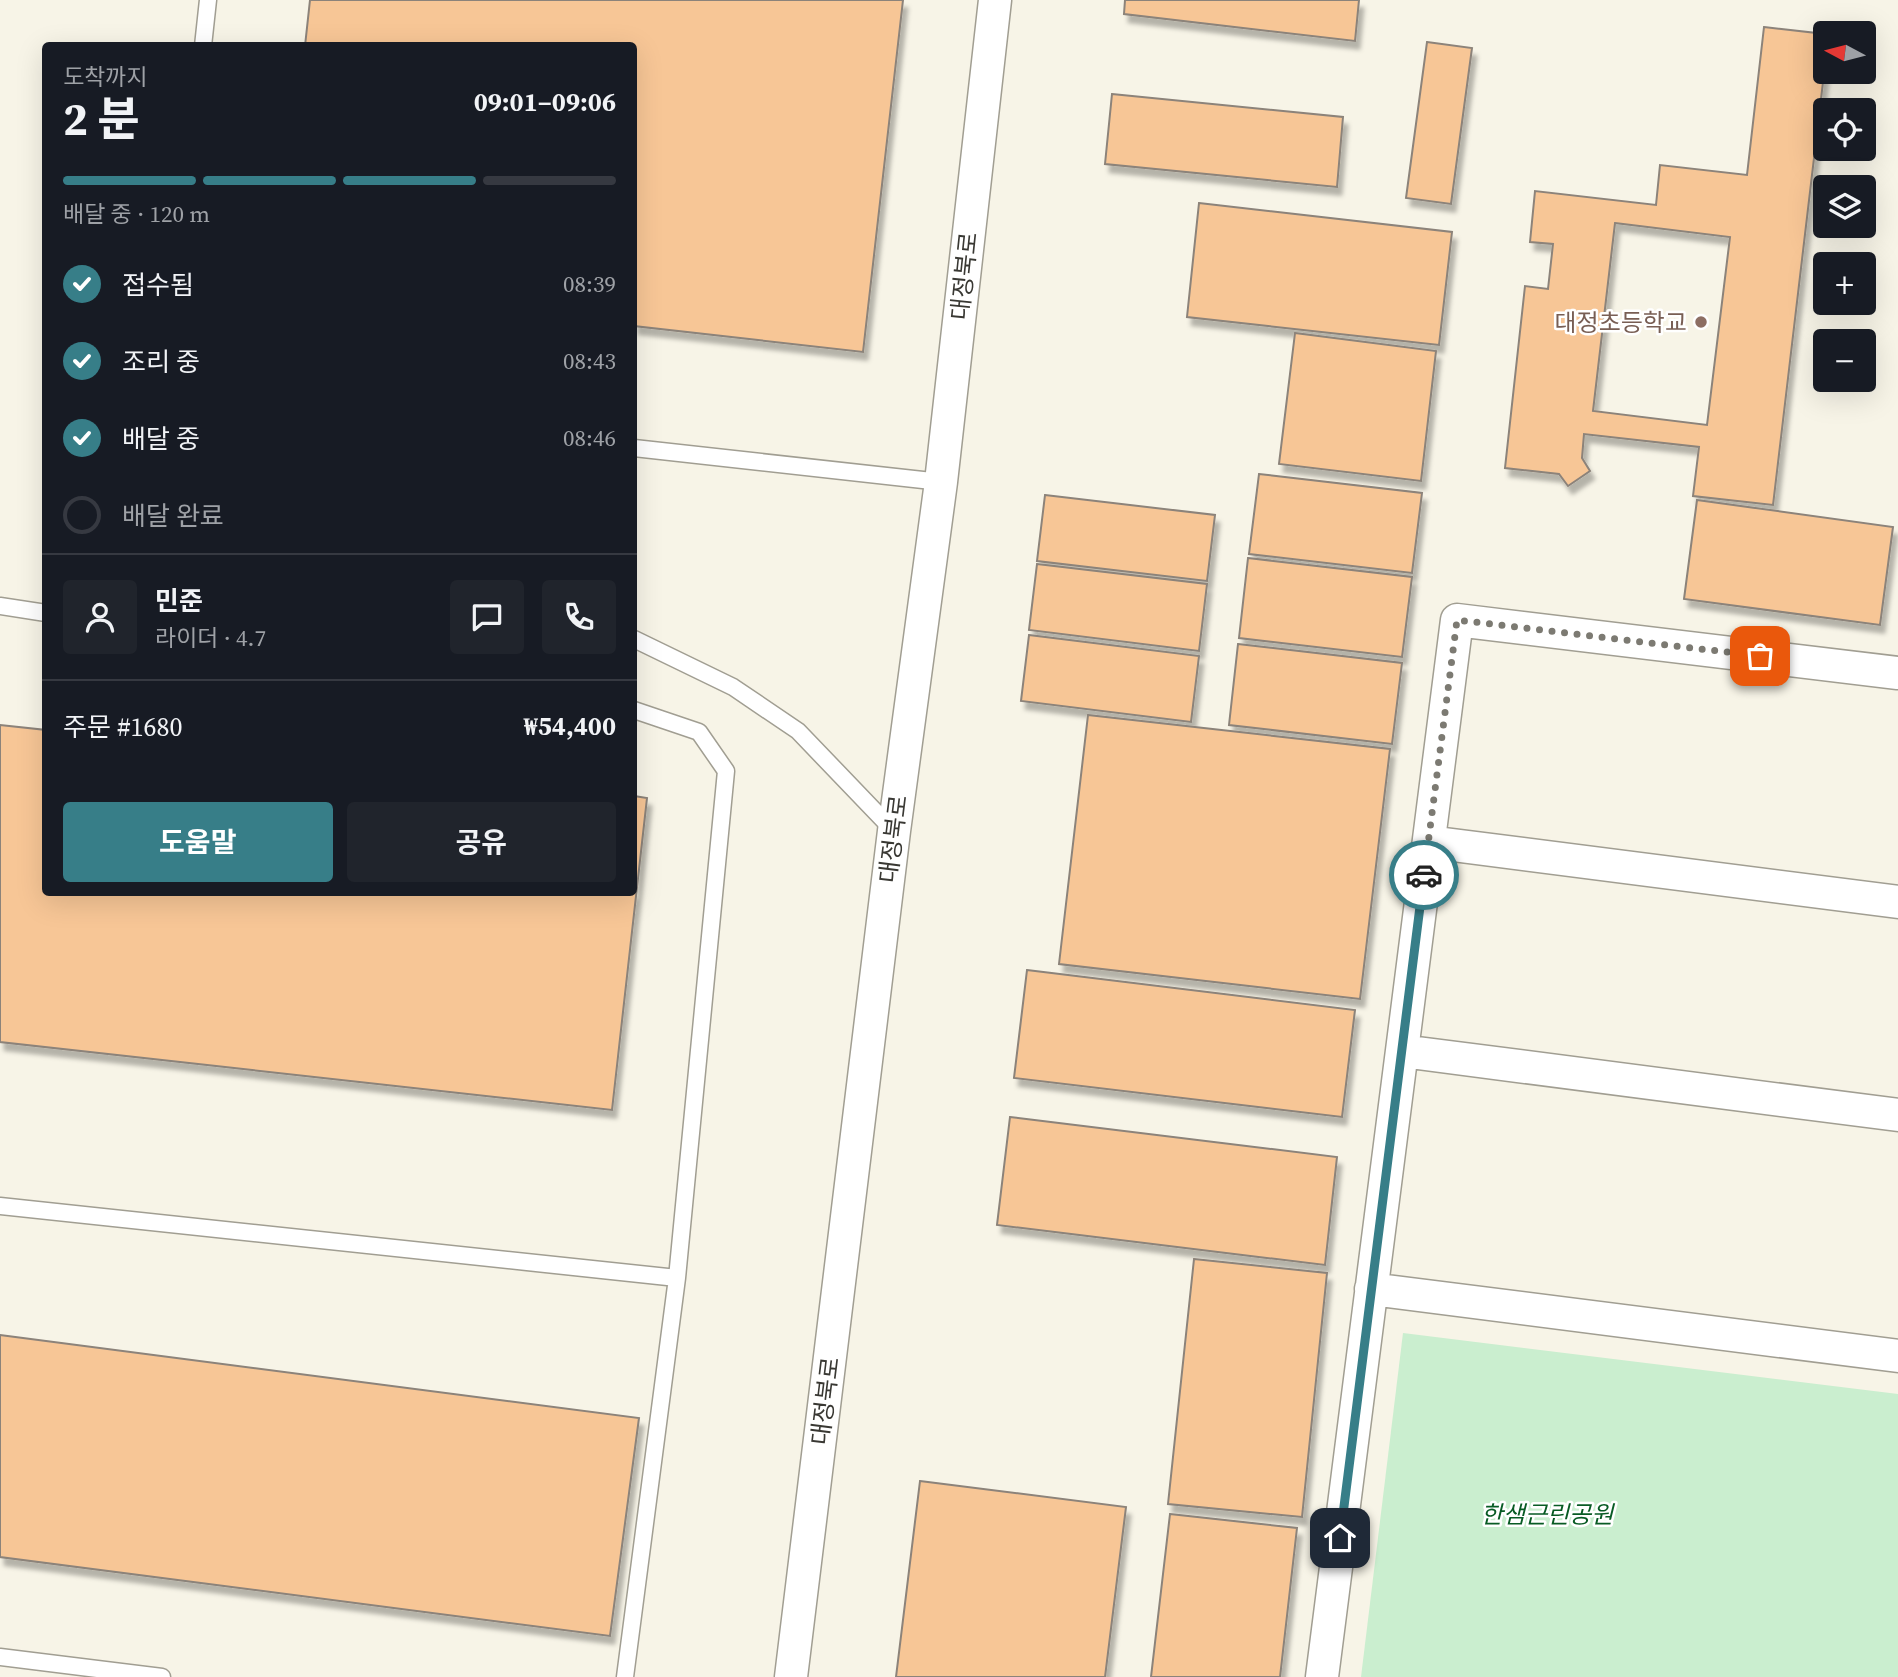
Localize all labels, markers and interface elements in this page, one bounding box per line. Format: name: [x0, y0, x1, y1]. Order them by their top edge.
north arrow: [1813, 21, 1876, 84]
map controls: [1813, 21, 1876, 392]
text: 도착까지: [63, 61, 148, 93]
text: 09:01–09:06: [474, 84, 616, 120]
text: 2 분: [63, 87, 140, 150]
button: locate: [1813, 98, 1876, 161]
button: layers: [1813, 175, 1876, 238]
text: 배달 중 · 120 m: [63, 198, 210, 230]
street label: 대정북로: [943, 230, 985, 322]
button: +: [1813, 252, 1876, 315]
icon: check: [63, 265, 101, 303]
text: 접수됨: [122, 267, 194, 303]
text: 08:39: [563, 268, 616, 300]
place label: 대정초등학교: [1555, 306, 1687, 339]
marker: 대정초등학교: [1693, 314, 1709, 330]
button: −: [1813, 329, 1876, 392]
icon: check: [63, 342, 101, 380]
text: 조리 중: [122, 344, 200, 380]
text: 08:43: [563, 345, 616, 377]
icon: check: [63, 419, 101, 457]
text: 배달 중: [122, 421, 200, 457]
text: 08:46: [563, 422, 616, 454]
text: 배달 완료: [122, 498, 224, 534]
button: person: [63, 580, 137, 654]
button: chat: [450, 580, 524, 654]
button: phone: [542, 580, 616, 654]
text: 민준: [155, 583, 203, 619]
text: 라이더 · 4.7: [155, 622, 266, 654]
pin: [1730, 626, 1790, 686]
icon: bag: [1741, 637, 1779, 675]
text: ₩54,400: [524, 708, 616, 744]
text: 주문 #1680: [63, 709, 183, 745]
street label: 대정북로: [871, 793, 915, 885]
button: 도움말: [63, 802, 333, 882]
button: 공유: [347, 802, 616, 882]
courier: [1389, 840, 1459, 910]
icon: car: [1405, 856, 1443, 894]
street label: 대정북로: [803, 1355, 847, 1447]
park label: 한샘근린공원: [1481, 1498, 1615, 1531]
pin: [1310, 1508, 1370, 1568]
icon: home: [1321, 1519, 1359, 1557]

